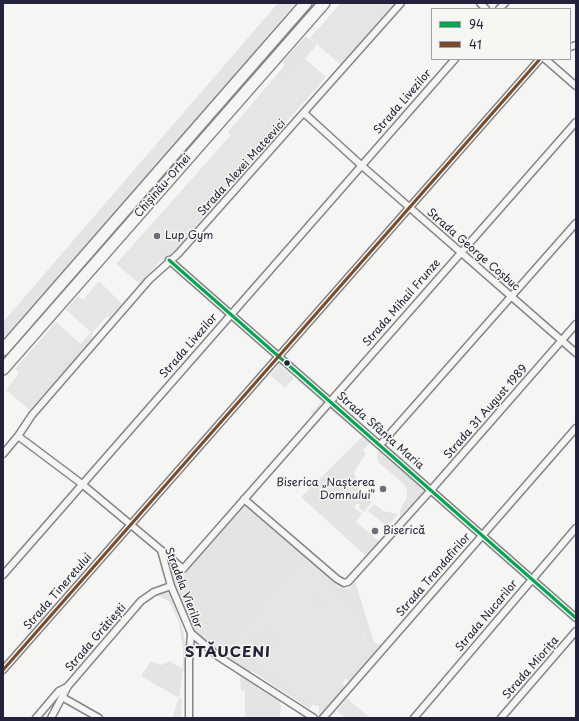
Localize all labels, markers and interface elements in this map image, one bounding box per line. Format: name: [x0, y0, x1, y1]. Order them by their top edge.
legend: [431, 8, 571, 60]
text: 94: [469, 15, 484, 33]
text: 41: [469, 35, 482, 53]
street label: Strada Livezilor: [371, 67, 435, 137]
street label: Strada Alexei Mateevici: [195, 117, 289, 219]
street label: Chișinău-Orhei: [132, 152, 194, 220]
street label: Strada George Coșbuc: [424, 206, 522, 294]
place label: Lup Gym: [165, 229, 213, 243]
marker: Lup Gym: [152, 231, 162, 241]
street label: Strada Mihail Frunze: [360, 257, 444, 349]
street label: Strada Livezilor: [157, 311, 221, 381]
unlabelled marker: [282, 358, 292, 368]
street label: Strada 31 August 1989: [442, 362, 530, 462]
street label: Strada Sfânta Maria: [334, 390, 426, 472]
place label: Biserica „Nașterea Domnului”: [276, 476, 375, 502]
marker: Biserica „Nașterea Domnului”: [378, 484, 388, 494]
place label: Biserică: [383, 524, 425, 538]
marker: Biserică: [370, 526, 380, 536]
street label: Strada Trandafirilor: [394, 530, 474, 620]
street label: Stradela Vierilor: [161, 546, 205, 630]
street label: Strada Tineretului: [21, 551, 95, 633]
street label: Strada Nucarilor: [453, 577, 521, 655]
street label: Strada Grătiești: [63, 601, 129, 675]
street label: Strada Miorița: [500, 634, 562, 702]
district label: STĂUCENI: [185, 644, 271, 662]

